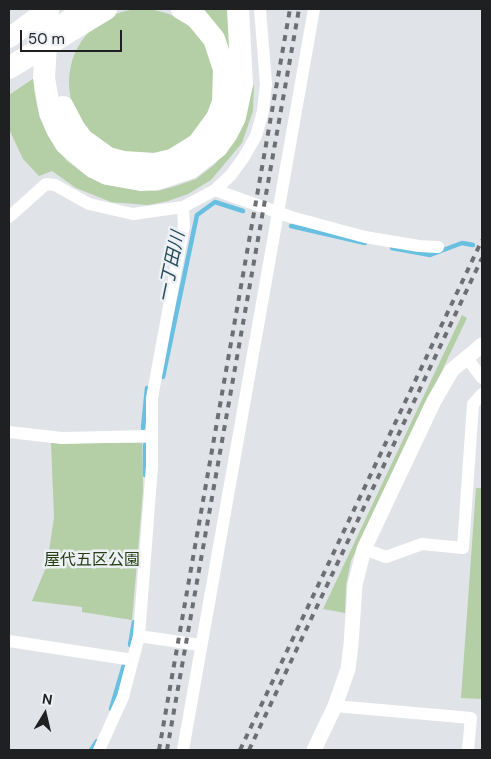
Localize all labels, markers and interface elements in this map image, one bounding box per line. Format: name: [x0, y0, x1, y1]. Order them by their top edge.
scale bar: [22, 20, 125, 52]
text: 50 m: [28, 29, 65, 49]
water label: 一丁田川: [154, 230, 190, 304]
park label: 屋代五区公園: [44, 551, 140, 571]
north arrow: [20, 689, 70, 739]
text: N: [41, 689, 54, 709]

